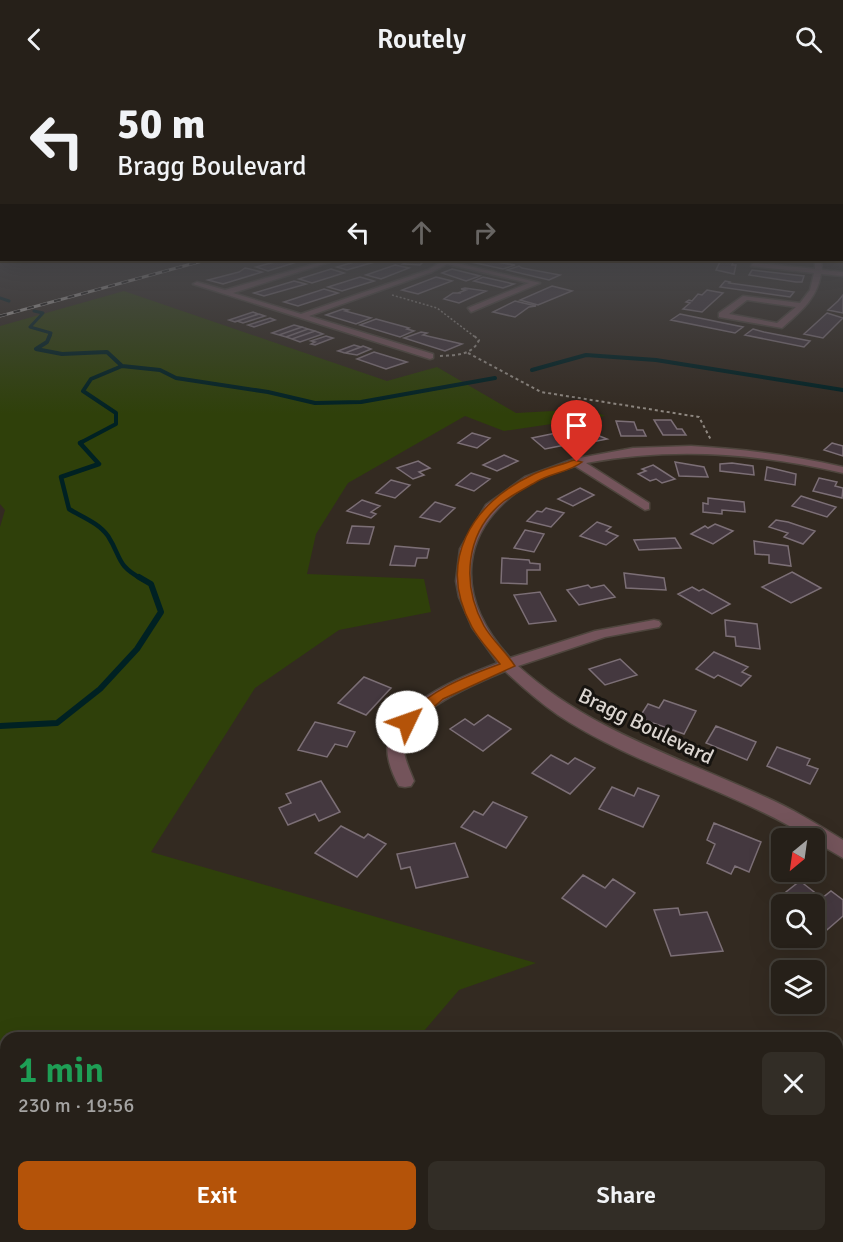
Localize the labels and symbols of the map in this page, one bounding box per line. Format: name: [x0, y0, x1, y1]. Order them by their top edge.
pin: [551, 400, 602, 462]
street label: Bragg Boulevard: [574, 682, 718, 770]
position arrow: [375, 690, 439, 754]
north arrow: [771, 828, 825, 882]

